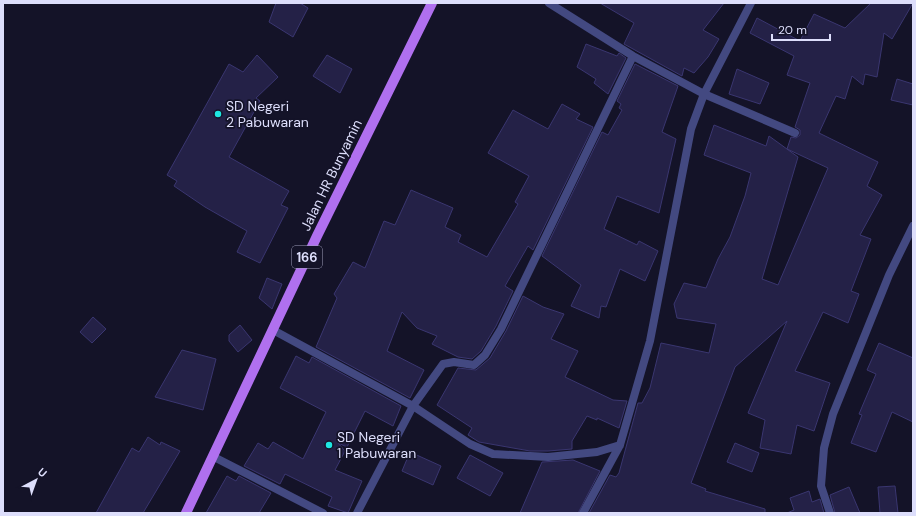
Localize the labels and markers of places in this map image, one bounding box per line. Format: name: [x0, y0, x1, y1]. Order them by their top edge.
place label: SD Negeri 2 Pabuwaran: [226, 97, 309, 131]
marker: SD Negeri 2 Pabuwaran: [213, 109, 223, 119]
place label: SD Negeri 1 Pabuwaran: [337, 428, 416, 462]
marker: SD Negeri 1 Pabuwaran: [324, 440, 334, 450]

